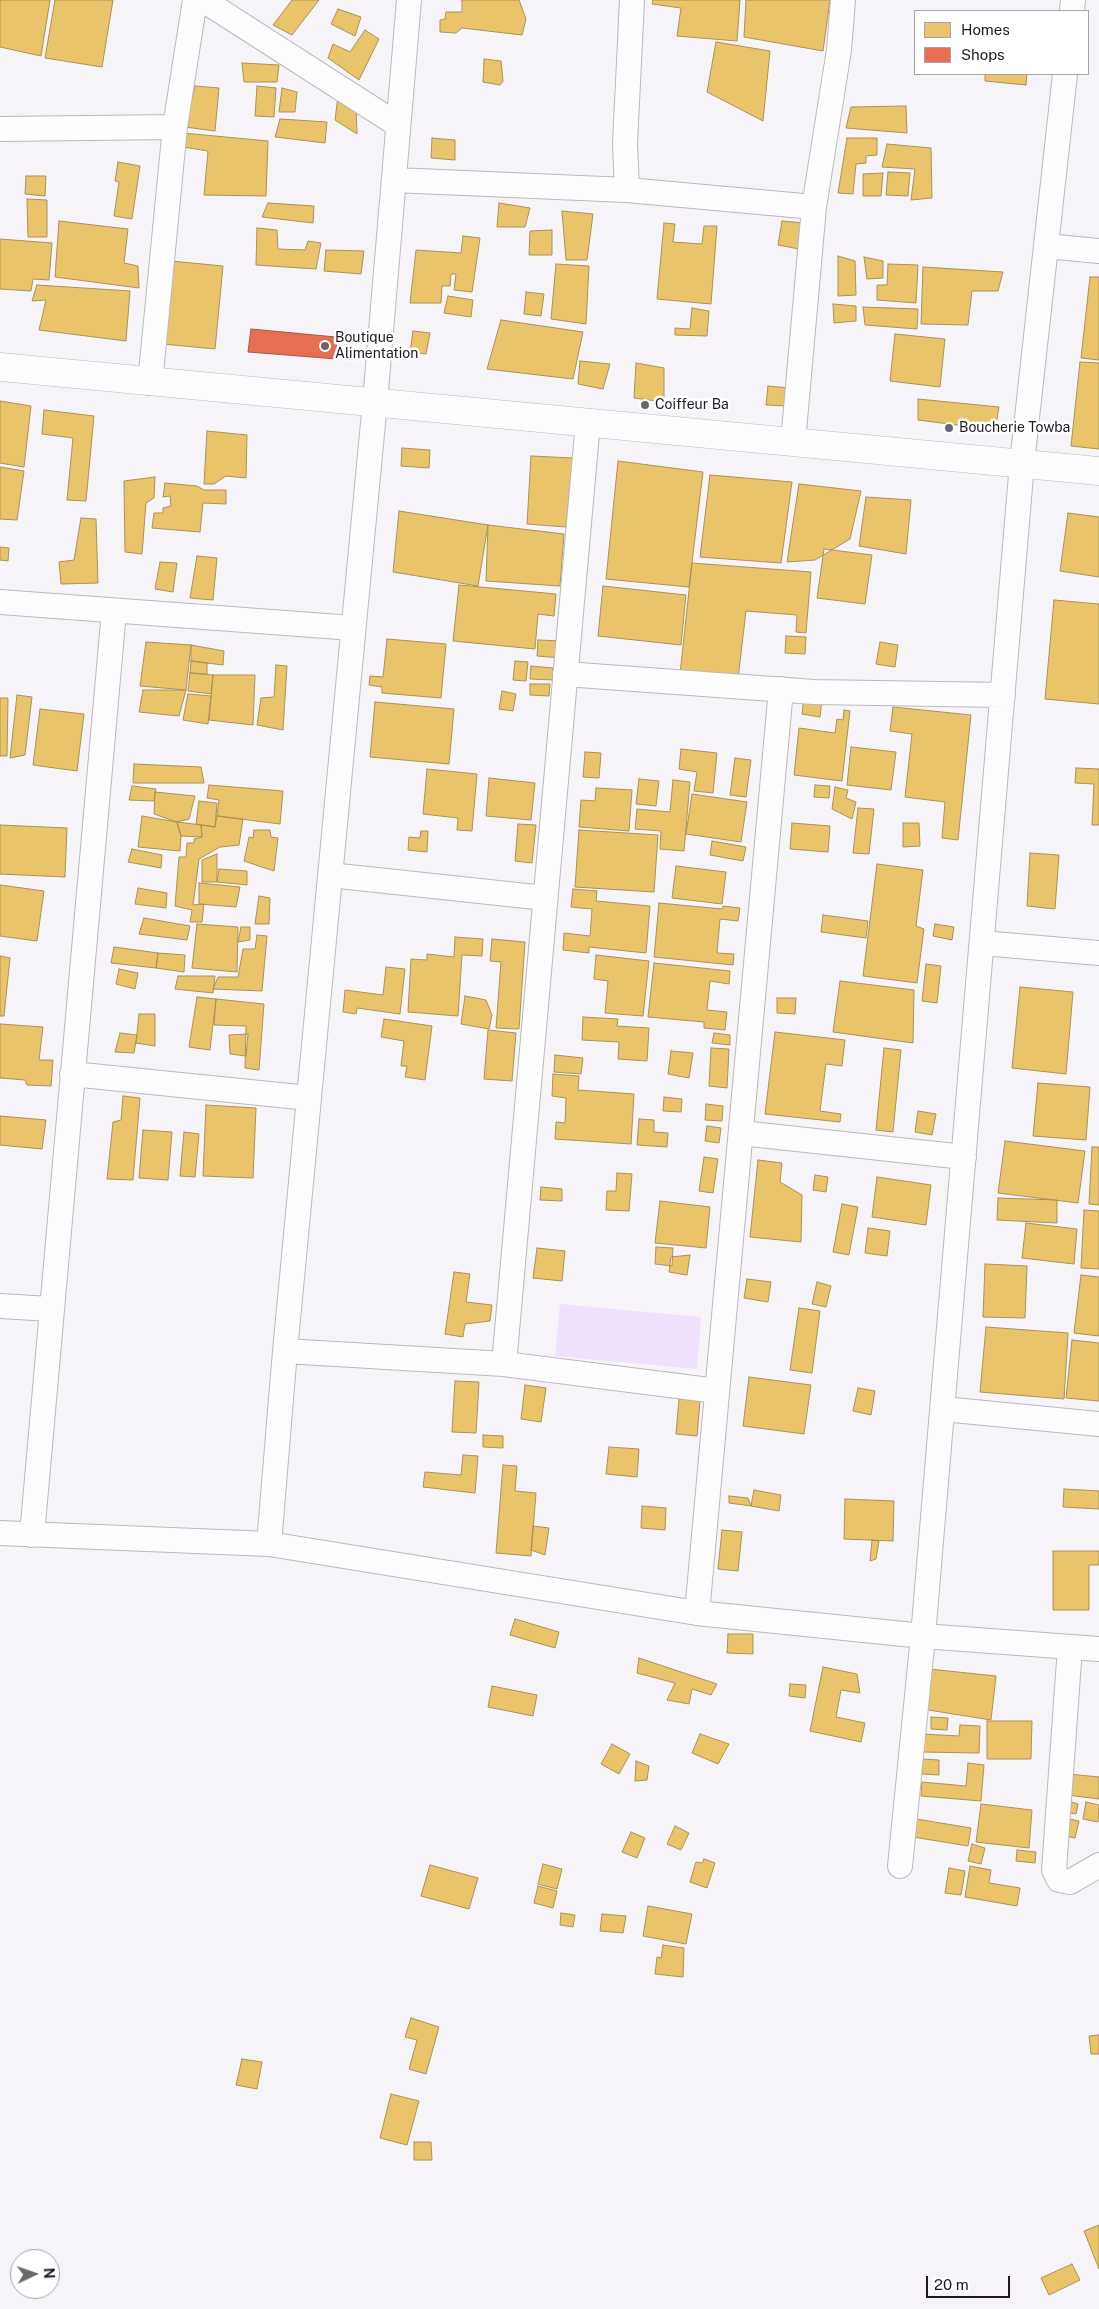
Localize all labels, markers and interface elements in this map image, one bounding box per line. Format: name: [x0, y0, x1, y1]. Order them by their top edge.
legend: [914, 10, 1089, 75]
text: Homes: [961, 21, 1010, 38]
text: Shops: [961, 46, 1005, 63]
place label: Boutique Alimentation: [335, 330, 418, 362]
marker: Boutique Alimentation: [319, 340, 331, 352]
place label: Coiffeur Ba: [655, 397, 729, 413]
marker: Coiffeur Ba: [639, 399, 651, 411]
place label: Boucherie Towba: [959, 420, 1070, 436]
marker: Boucherie Towba: [943, 422, 955, 434]
north arrow: [10, 2249, 60, 2299]
scale bar: [929, 2266, 1013, 2298]
text: N: [41, 2267, 57, 2279]
text: 20 m: [934, 2276, 969, 2293]

